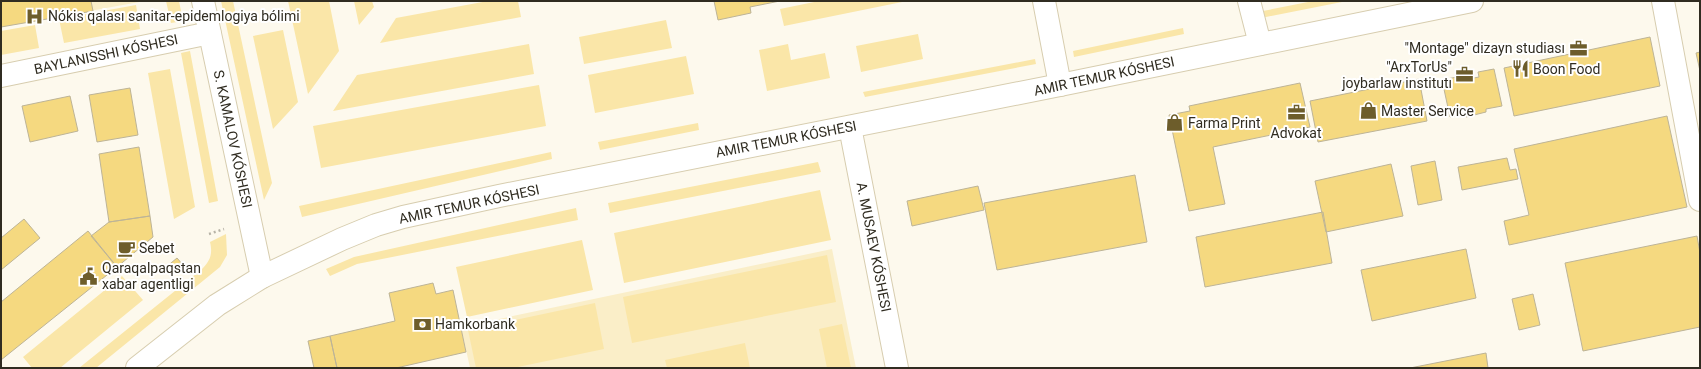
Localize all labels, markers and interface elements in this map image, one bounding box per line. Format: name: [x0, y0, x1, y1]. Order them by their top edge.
hospital icon: Nókis qalası sanitar-epidemlogiya bólimi: [25, 6, 45, 26]
place label: Nókis qalası sanitar-epidemlogiya bólimi: [48, 8, 300, 24]
street label: BAYLANISSHI KÓSHESI: [32, 30, 179, 77]
office icon: "Montage" dizayn studiası: [1568, 38, 1588, 58]
place label: "Montage" dizayn studiası: [1405, 40, 1565, 56]
street label: AMIR TEMUR KÓSHESI: [1032, 52, 1176, 99]
place label: "ArxTorUs" joybarlaw institutı: [1341, 59, 1452, 91]
restaurant icon: Boon Food: [1510, 59, 1530, 79]
place label: Boon Food: [1533, 61, 1600, 77]
office icon: "ArxTorUs" joybarlaw institutı: [1455, 65, 1475, 85]
street label: S. KAMALOV KÓSHESI: [211, 68, 256, 209]
shop icon: Master Service: [1358, 101, 1378, 121]
office icon: Advokat: [1286, 103, 1306, 123]
place label: Master Service: [1381, 103, 1474, 119]
shop icon: Farma Print: [1165, 113, 1185, 133]
place label: Farma Print: [1188, 115, 1261, 131]
street label: AMIR TEMUR KÓSHESI: [714, 116, 858, 161]
place label: Advokat: [1271, 125, 1322, 141]
street label: AMIR TEMUR KÓSHESI: [397, 180, 541, 227]
street label: A. MUSAEV KÓSHESI: [854, 181, 895, 313]
cafe icon: Sebet: [116, 238, 136, 258]
place label: Sebet: [139, 240, 175, 256]
place label: Qaraqalpaqstan xabar agentligi: [102, 260, 201, 292]
public building icon: Qaraqalpaqstan xabar agentligi: [79, 266, 99, 286]
bank icon: Hamkorbank: [412, 314, 432, 334]
place label: Hamkorbank: [435, 316, 516, 332]

